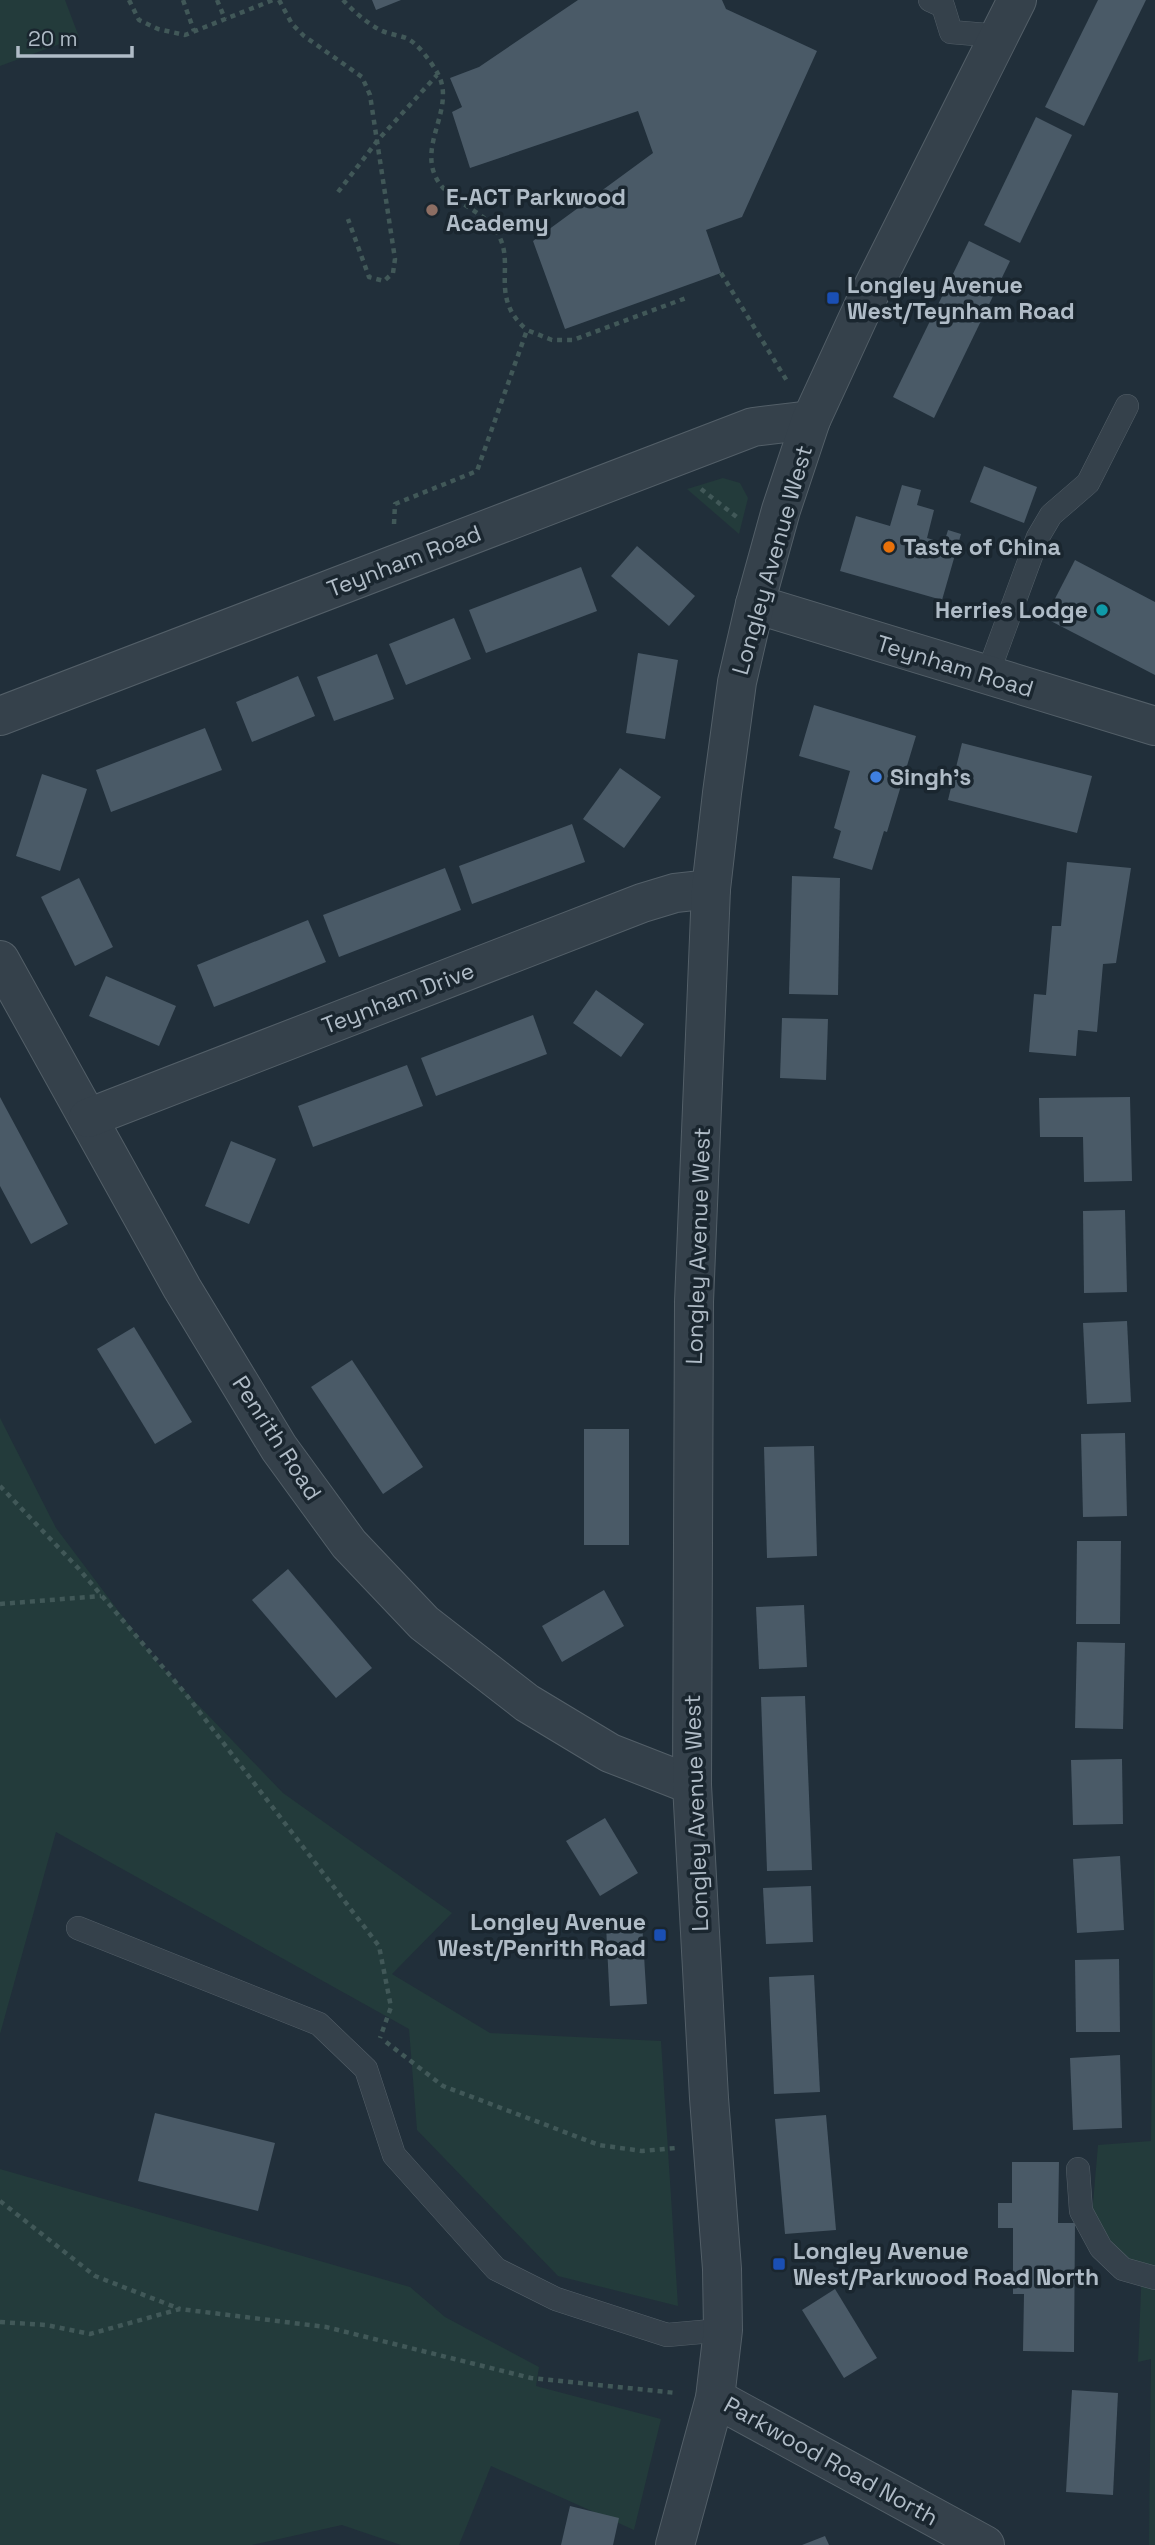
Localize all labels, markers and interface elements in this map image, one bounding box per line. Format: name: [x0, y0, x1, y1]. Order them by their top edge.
scale bar: [18, 14, 131, 58]
text: 20 m: [28, 25, 78, 52]
place label: E-ACT Parkwood Academy: [446, 182, 626, 238]
marker: E-ACT Parkwood Academy: [424, 202, 440, 218]
place label: Longley Avenue West/Teynham Road: [847, 270, 1075, 326]
marker: Longley Avenue West/Teynham Road: [825, 290, 841, 306]
street label: Longley Avenue West: [725, 442, 819, 678]
street label: Teynham Road: [323, 518, 485, 604]
place label: Taste of China: [903, 532, 1061, 562]
marker: Taste of China: [881, 539, 897, 555]
place label: Herries Lodge: [935, 595, 1088, 625]
marker: Herries Lodge: [1094, 602, 1110, 618]
street label: Teynham Road: [873, 628, 1037, 704]
place label: Singh's: [890, 762, 971, 792]
marker: Singh's: [868, 769, 884, 785]
street label: Teynham Drive: [317, 955, 479, 1041]
street label: Longley Avenue West: [679, 1127, 717, 1365]
street label: Penrith Road: [226, 1370, 328, 1506]
street label: Longley Avenue West: [677, 1694, 715, 1932]
place label: Longley Avenue West/Penrith Road: [438, 1907, 646, 1963]
marker: Longley Avenue West/Penrith Road: [652, 1927, 668, 1943]
place label: Longley Avenue West/Parkwood Road North: [793, 2236, 1099, 2292]
marker: Longley Avenue West/Parkwood Road North: [771, 2256, 787, 2272]
street label: Parkwood Road North: [719, 2390, 943, 2532]

